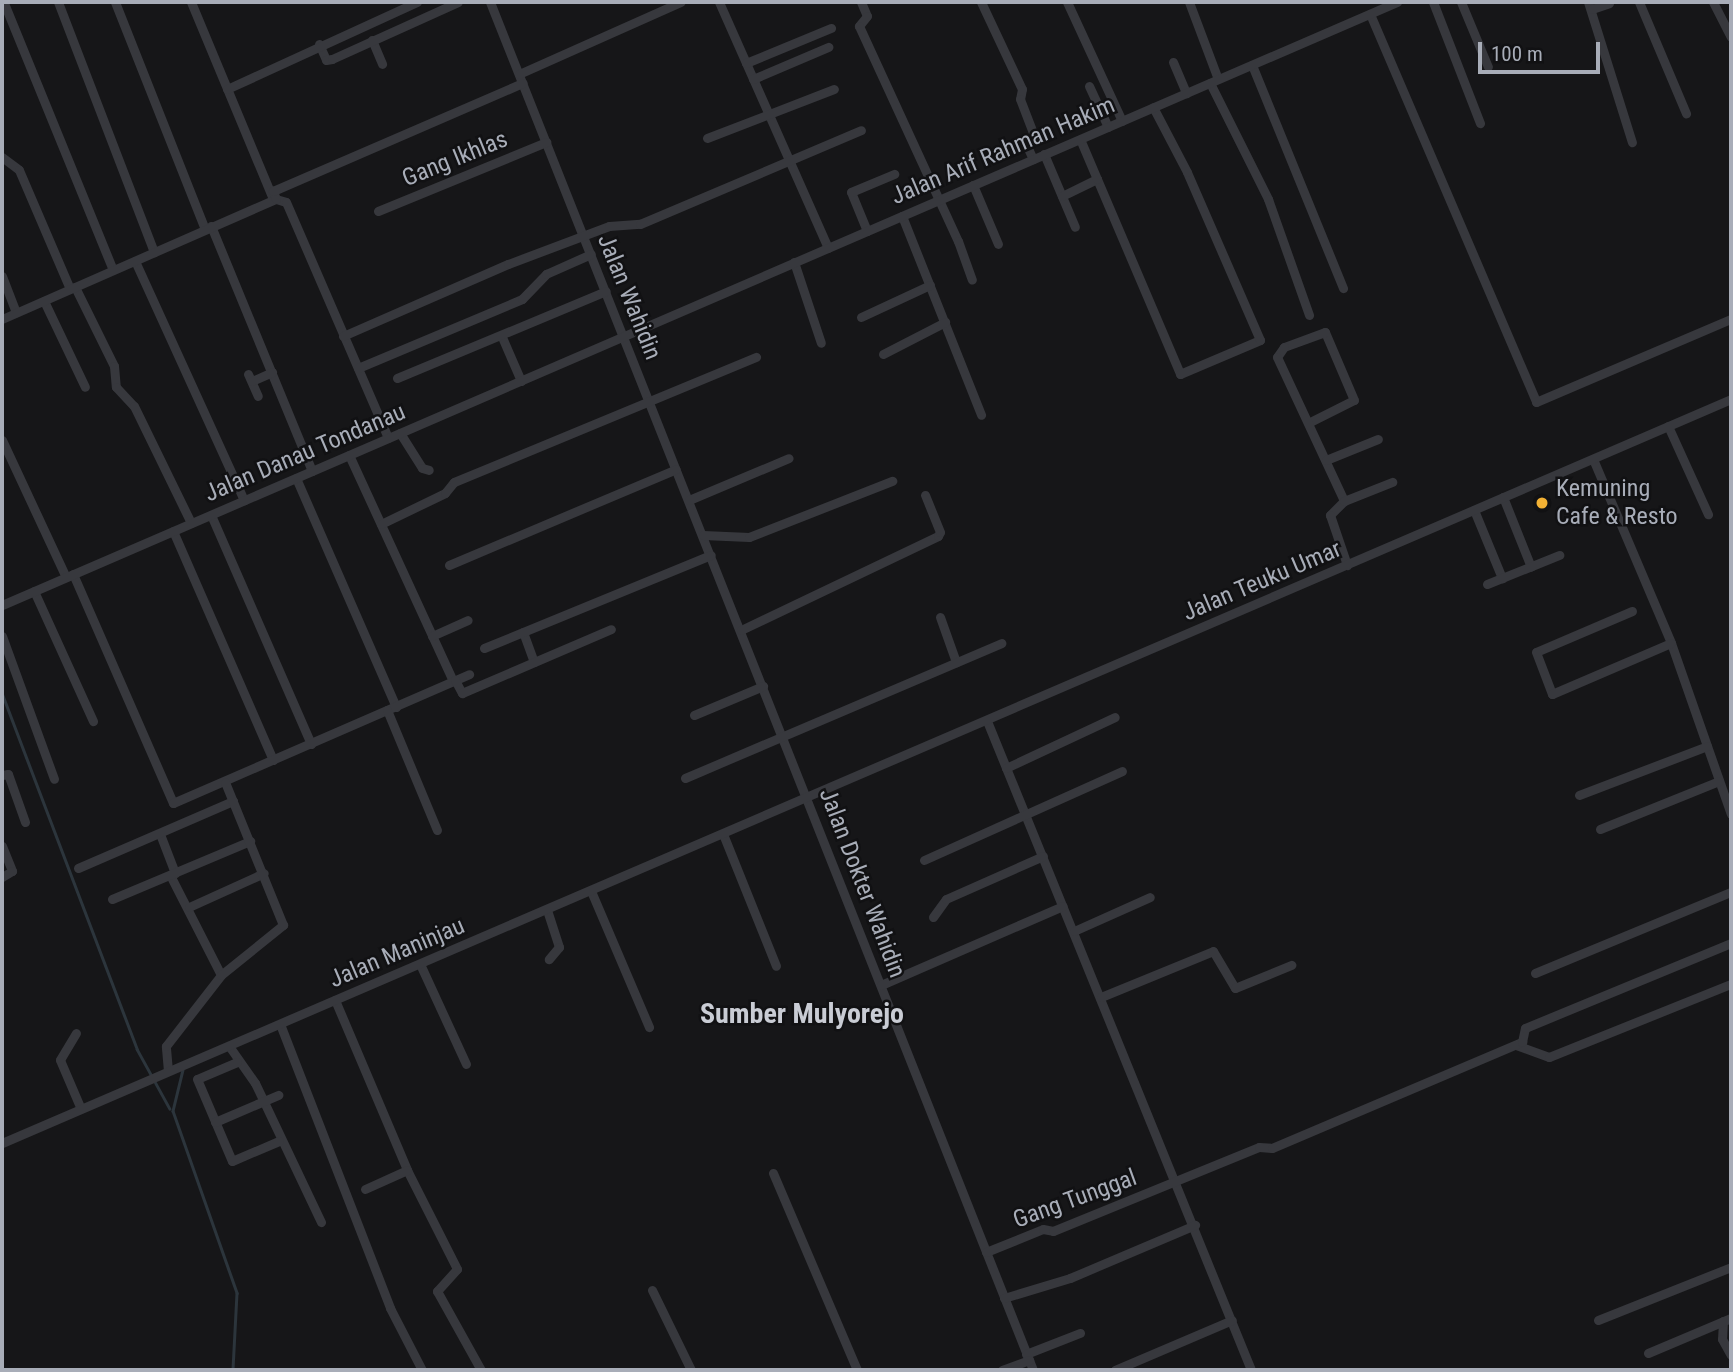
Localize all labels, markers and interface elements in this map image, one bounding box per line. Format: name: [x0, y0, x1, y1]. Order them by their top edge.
scale bar: [1481, 28, 1604, 72]
text: 100 m: [1491, 42, 1543, 66]
street label: Jalan Arif Rahman Hakim: [887, 91, 1119, 211]
street label: Gang Ikhlas: [398, 125, 512, 193]
street label: Jalan Wahidin: [591, 230, 667, 364]
street label: Jalan Danau Tondanau: [200, 398, 410, 508]
place label: Kemuning Cafe & Resto: [1556, 475, 1678, 531]
marker: Kemuning Cafe & Resto: [1534, 495, 1550, 511]
street label: Jalan Teuku Umar: [1178, 535, 1346, 627]
street label: Jalan Dokter Wahidin: [813, 784, 911, 982]
street label: Jalan Maninjau: [325, 912, 469, 994]
district label: Sumber Mulyorejo: [700, 997, 904, 1031]
street label: Gang Tunggal: [1009, 1163, 1141, 1235]

